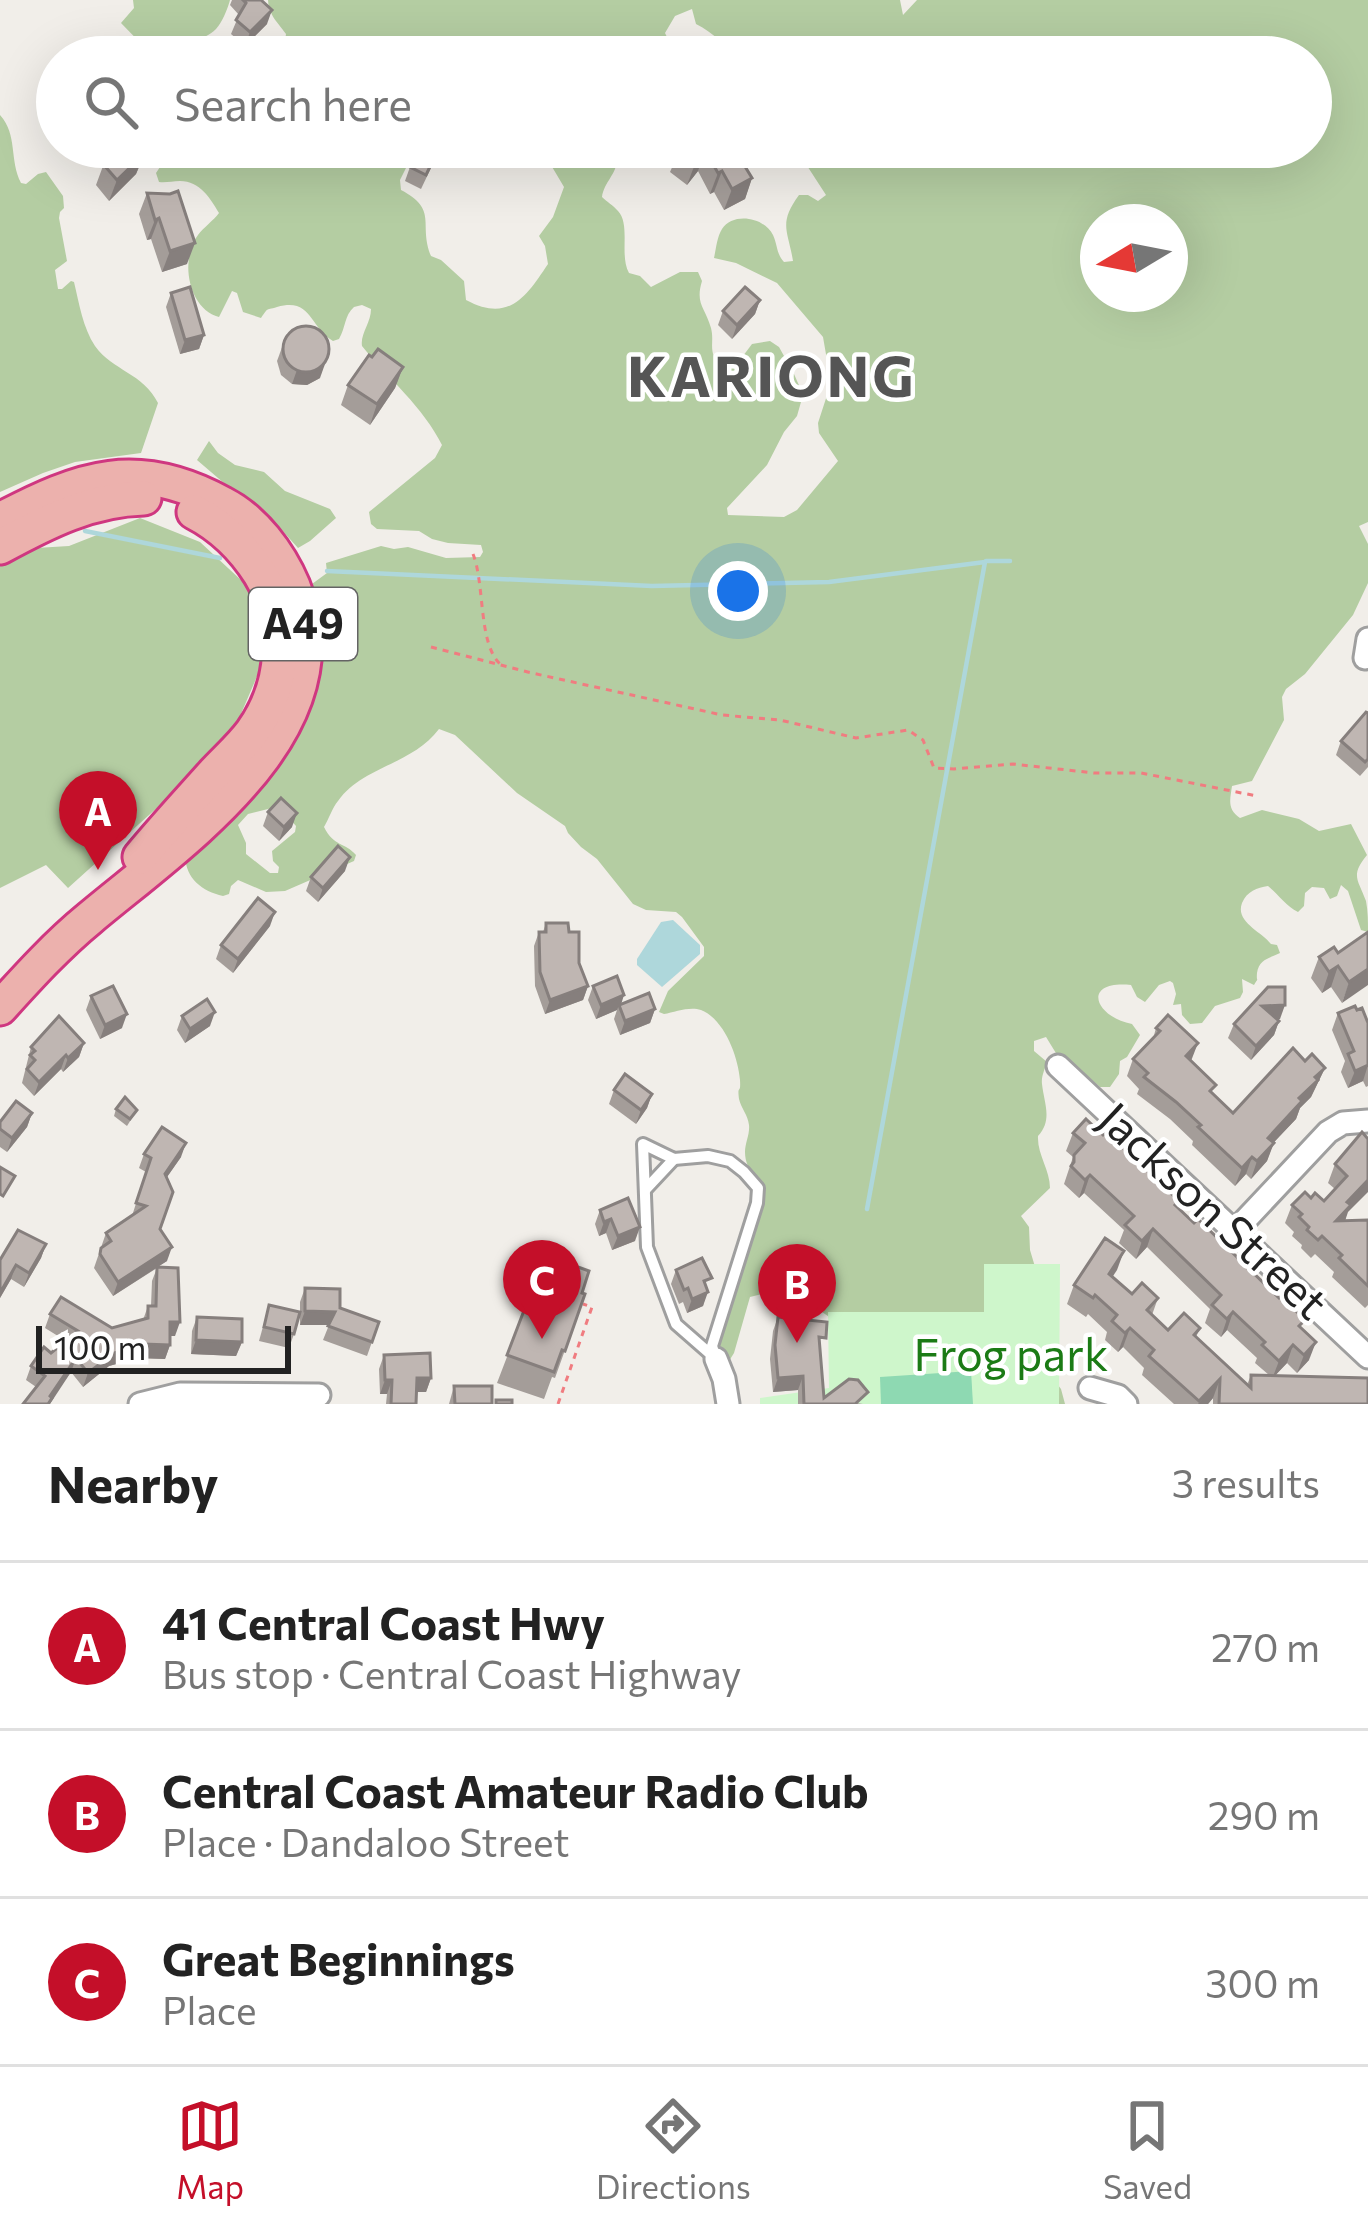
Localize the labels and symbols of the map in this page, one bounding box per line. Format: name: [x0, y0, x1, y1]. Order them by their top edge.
north arrow: [1080, 204, 1188, 312]
district label: KARIONG: [627, 339, 917, 409]
your location: [708, 561, 768, 621]
road number: A49: [249, 588, 357, 660]
pin: A: [59, 771, 137, 870]
street label: Jackson Street: [1089, 1089, 1340, 1329]
pin: C: [503, 1240, 581, 1339]
pin: B: [758, 1244, 836, 1343]
scale bar: [36, 1320, 291, 1373]
park label: Frog park: [914, 1325, 1108, 1380]

